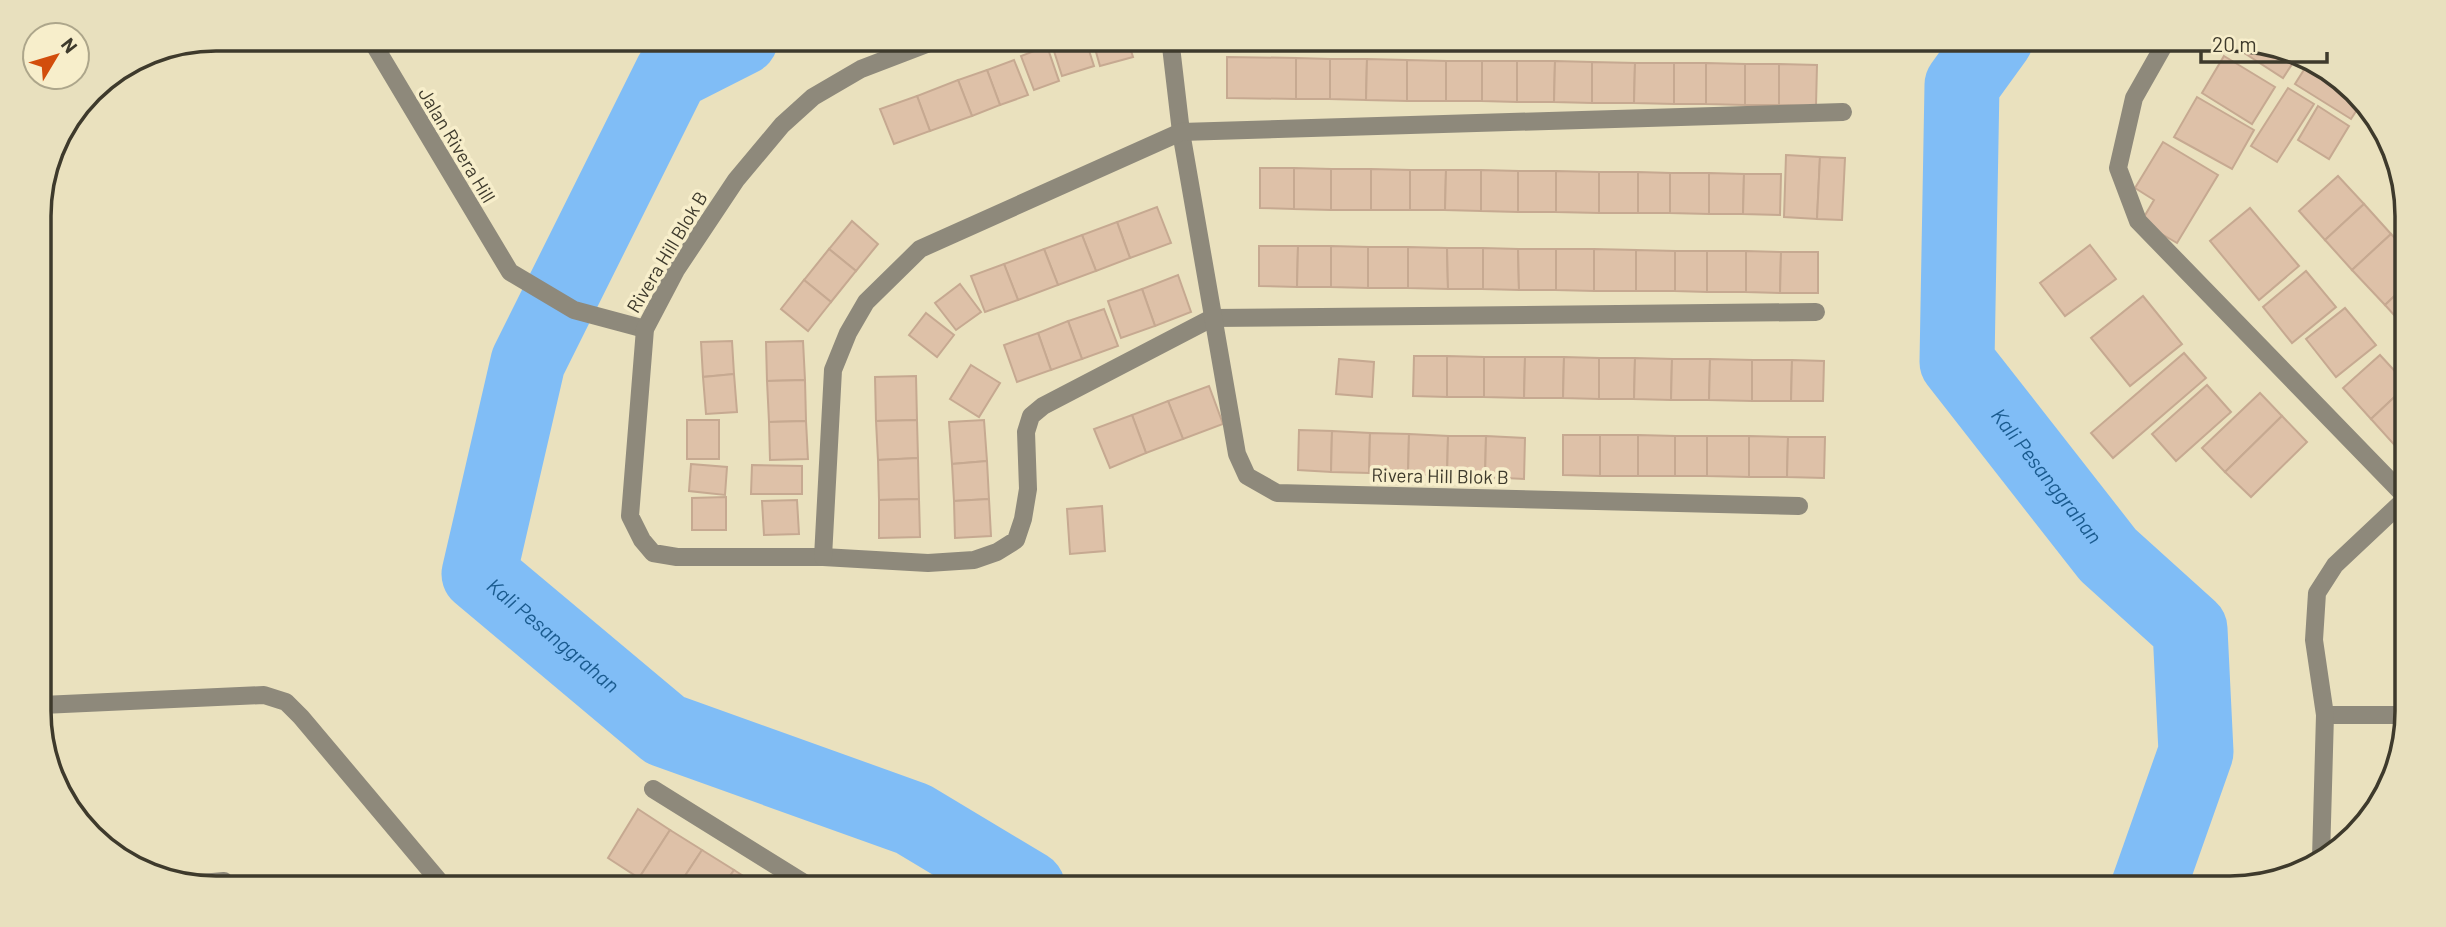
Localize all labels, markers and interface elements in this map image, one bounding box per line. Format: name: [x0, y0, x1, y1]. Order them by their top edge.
north arrow: [21, 21, 91, 91]
scale bar: [2201, 21, 2327, 65]
text: 20 m: [2212, 31, 2257, 56]
text: N: [57, 33, 83, 57]
street label: Jalan Rivera Hill: [414, 83, 501, 207]
street label: Rivera Hill Blok B: [621, 187, 712, 317]
water label: Kali Pesanggrahan: [1987, 403, 2108, 548]
street label: Rivera Hill Blok B: [1371, 463, 1509, 488]
water label: Kali Pesanggrahan: [482, 572, 625, 697]

